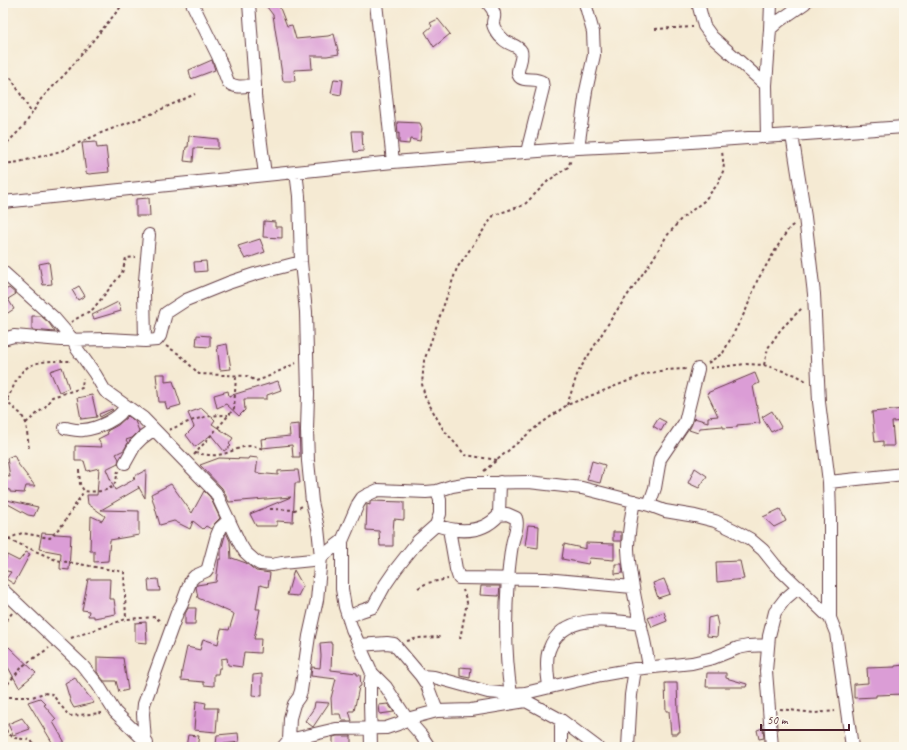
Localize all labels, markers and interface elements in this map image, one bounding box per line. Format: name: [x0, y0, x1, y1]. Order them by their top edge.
scale bar: [761, 706, 849, 732]
text: 50 m: [767, 712, 789, 728]

